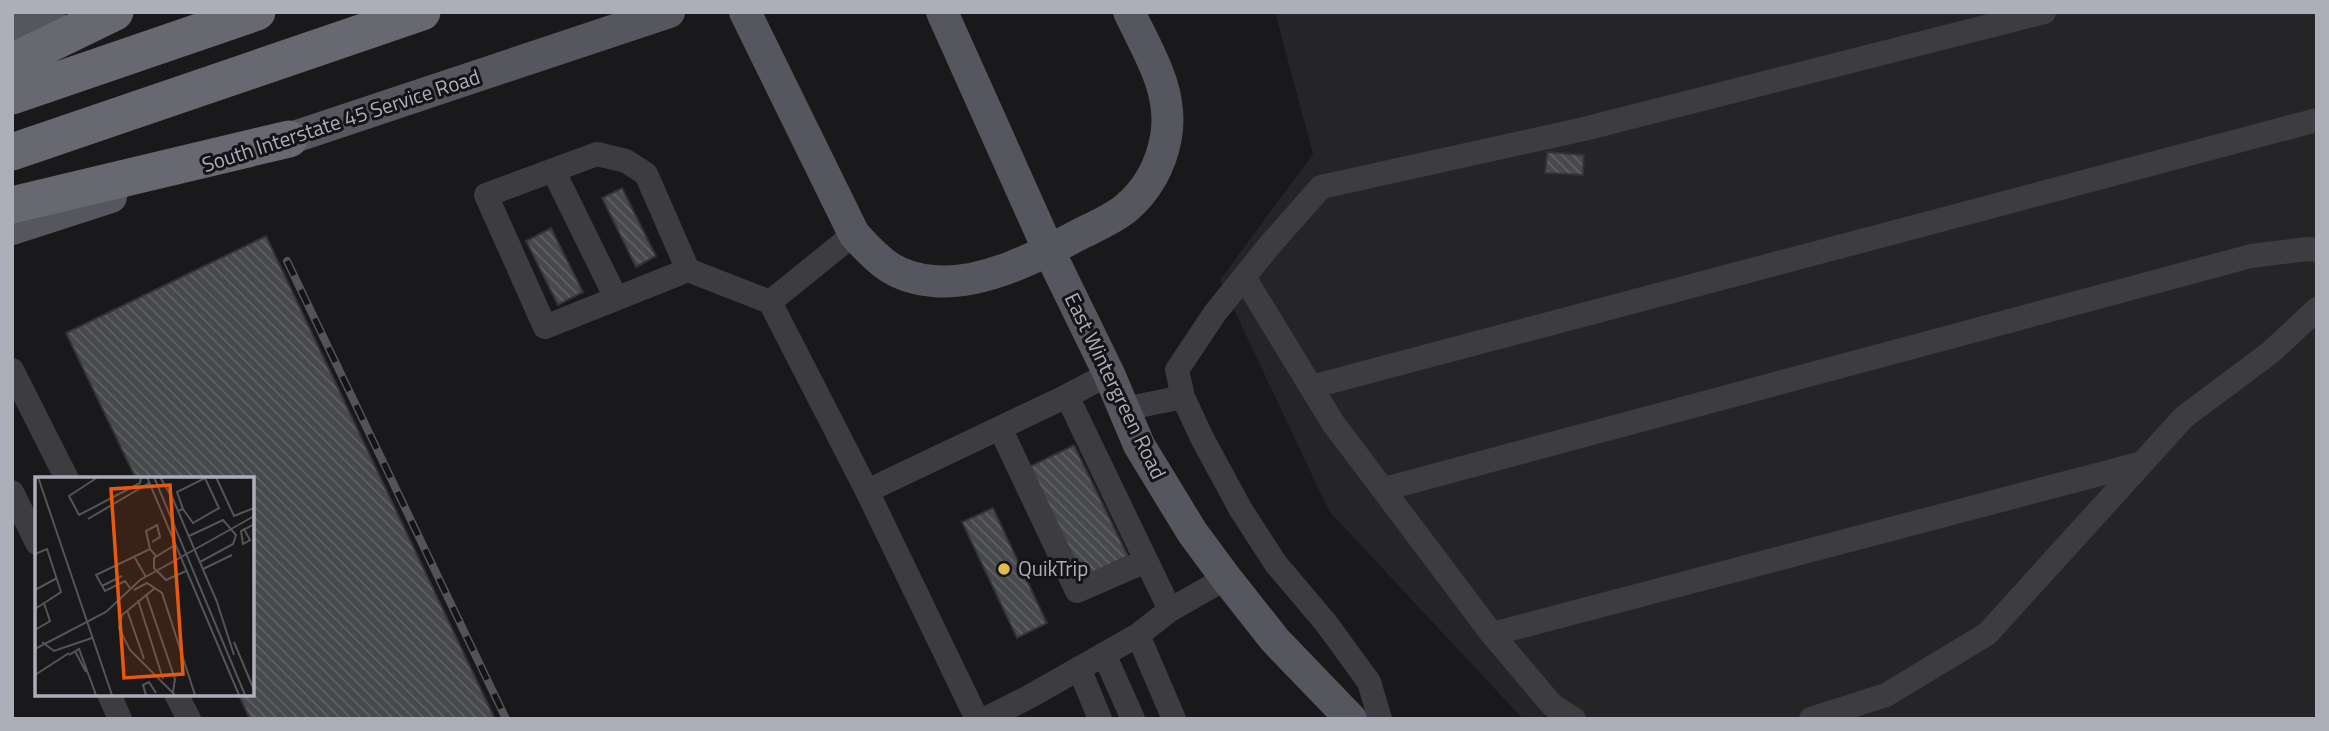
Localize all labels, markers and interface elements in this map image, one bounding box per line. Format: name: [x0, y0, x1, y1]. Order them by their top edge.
street label: South Interstate 45 Service Road: [198, 60, 484, 180]
street label: East Wintergreen Road: [1057, 287, 1175, 484]
inset map: [35, 477, 254, 696]
place label: QuikTrip: [1018, 552, 1088, 584]
marker: QuikTrip: [996, 561, 1012, 577]

